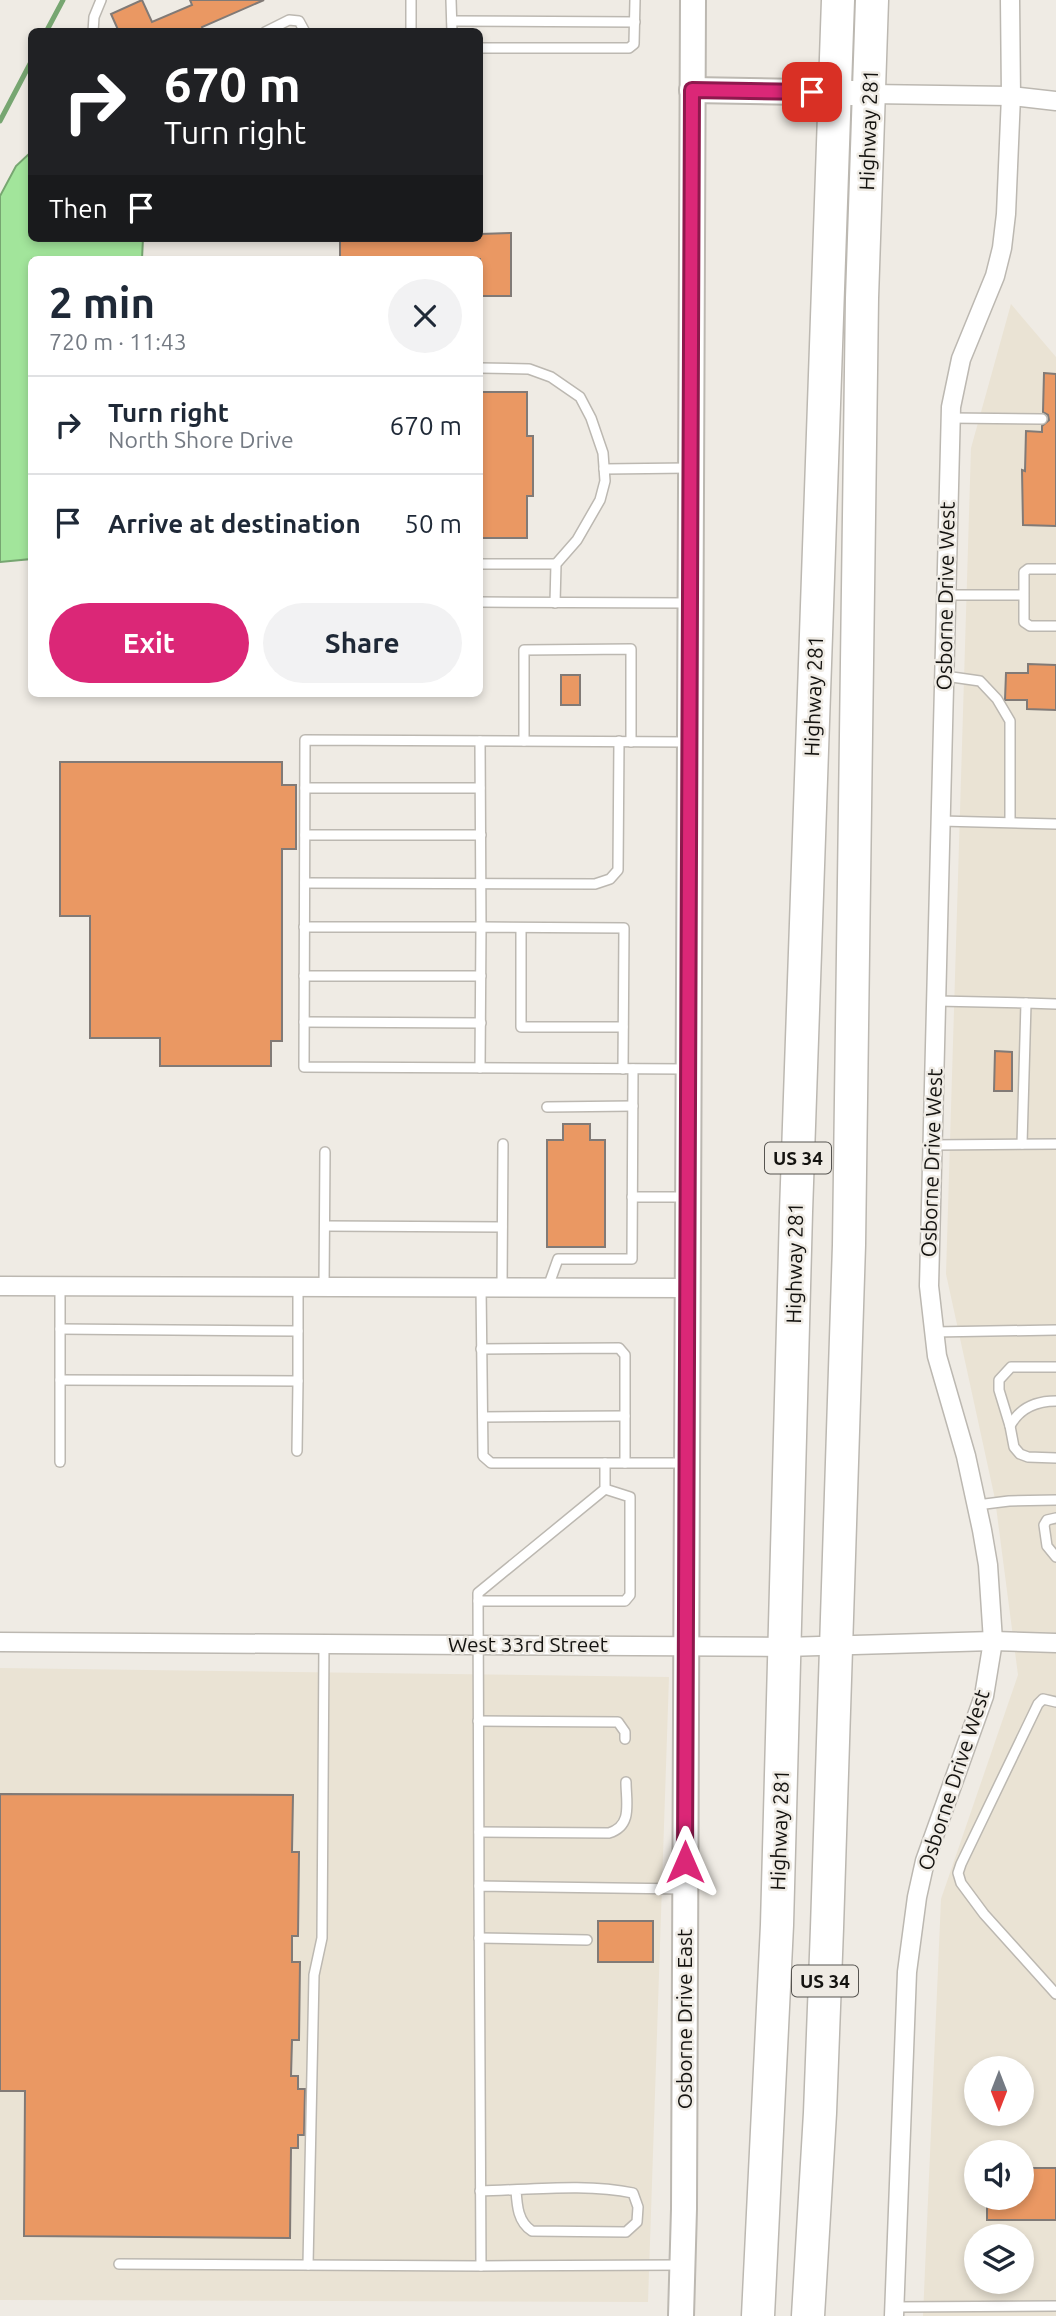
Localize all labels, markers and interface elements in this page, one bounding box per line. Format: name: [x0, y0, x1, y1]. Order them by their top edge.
icon: right: [49, 56, 140, 147]
text: 670 m: [164, 56, 301, 111]
pin: [782, 62, 842, 122]
street label: Highway 281: [854, 69, 882, 191]
icon: arrive: [793, 73, 831, 111]
text: Turn right: [164, 114, 306, 150]
icon: arrive: [122, 189, 160, 227]
text: Then: [49, 194, 108, 223]
text: 2 min: [49, 279, 155, 326]
button: close: [388, 279, 462, 353]
text: 720 m · 11:43: [49, 329, 187, 354]
text: Turn right: [108, 398, 229, 427]
icon: right: [49, 406, 87, 444]
text: 670 m: [390, 411, 462, 440]
text: North Shore Drive: [108, 427, 294, 452]
street label: Osborne Drive West: [931, 501, 959, 691]
icon: arrive: [49, 504, 87, 542]
text: Arrive at destination: [108, 509, 361, 538]
text: 50 m: [404, 509, 462, 538]
button: Exit: [49, 603, 249, 683]
button: Share: [263, 603, 462, 683]
street label: Highway 281: [799, 635, 827, 757]
street label: Osborne Drive West: [916, 1068, 946, 1258]
road number: US 34: [765, 1142, 831, 1174]
street label: Highway 281: [781, 1202, 807, 1324]
street label: West 33rd Street: [448, 1632, 608, 1656]
street label: Osborne Drive West: [912, 1686, 994, 1873]
street label: Highway 281: [765, 1769, 793, 1891]
position arrow: [648, 1825, 722, 1899]
street label: Osborne Drive East: [672, 1929, 696, 2109]
road number: US 34: [792, 1966, 858, 1996]
north arrow: [964, 2056, 1034, 2126]
map controls: [964, 2056, 1034, 2294]
button: sound: [964, 2140, 1034, 2210]
button: layers: [964, 2224, 1034, 2294]

